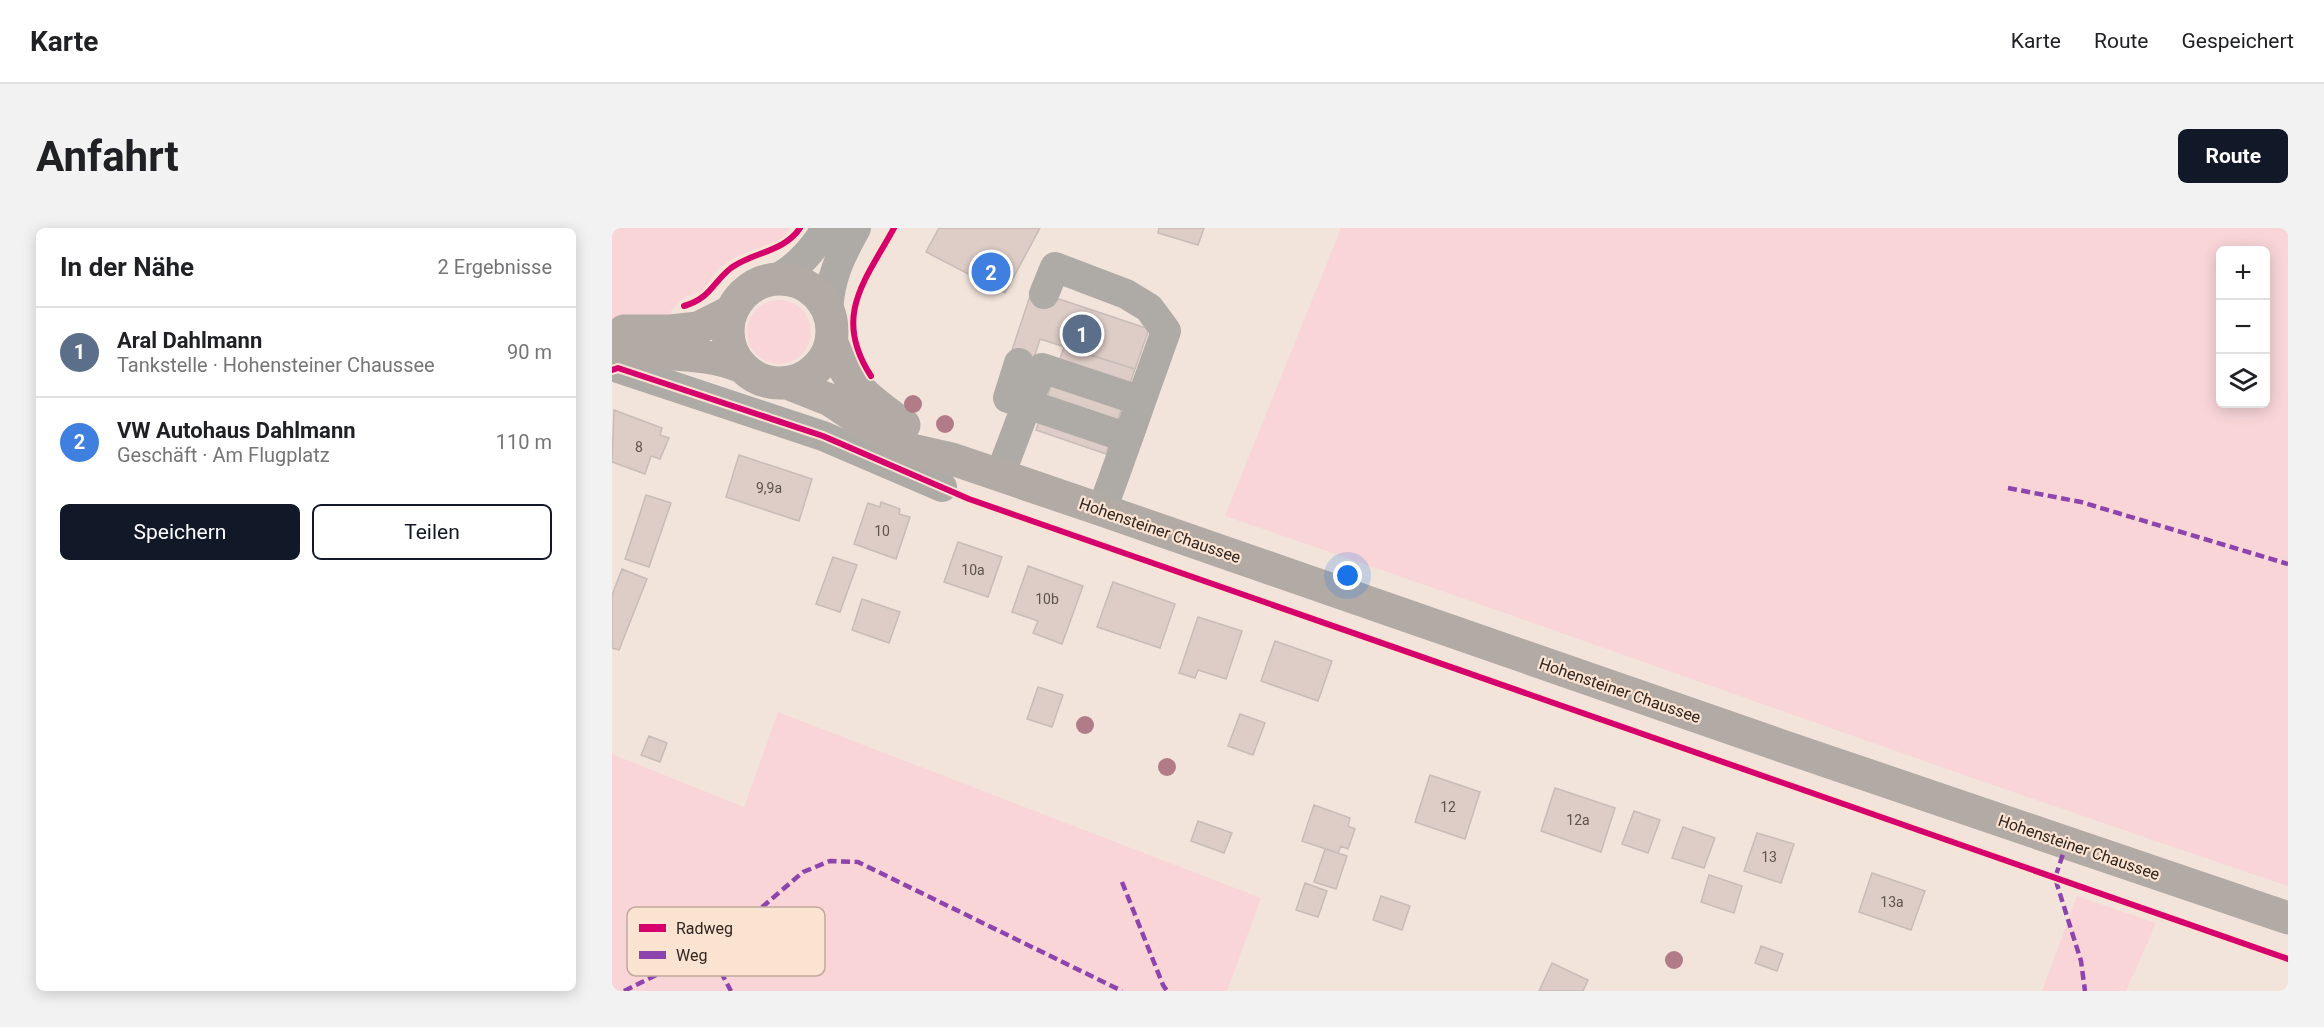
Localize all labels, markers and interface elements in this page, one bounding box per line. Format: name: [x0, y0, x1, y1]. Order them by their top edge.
text: Karte: [30, 25, 98, 58]
text: Karte: [2011, 29, 2061, 53]
text: Route: [2094, 29, 2148, 53]
text: Gespeichert: [2181, 29, 2294, 53]
button: Route: [2178, 129, 2288, 183]
text: Anfahrt: [36, 132, 179, 181]
map controls: [2216, 246, 2270, 408]
button: +: [2216, 246, 2270, 300]
pin: 2: [972, 250, 1010, 294]
text: In der Nähe: [60, 252, 194, 282]
text: 2 Ergebnisse: [438, 255, 552, 279]
button: −: [2216, 300, 2270, 354]
pin: 1: [1062, 312, 1102, 356]
text: Aral Dahlmann: [117, 328, 262, 353]
text: 1: [74, 340, 85, 364]
text: 90 m: [507, 340, 552, 364]
text: Tankstelle · Hohensteiner Chaussee: [117, 353, 435, 377]
button: layers: [2216, 354, 2270, 408]
text: VW Autohaus Dahlmann: [117, 418, 356, 443]
text: 2: [74, 430, 85, 454]
text: 110 m: [496, 430, 552, 454]
house number: 8: [635, 439, 643, 455]
text: Geschäft · Am Flugplatz: [117, 443, 330, 467]
house number: 9,9a: [756, 480, 782, 496]
street label: Hohensteiner Chaussee: [1077, 494, 1243, 567]
button: Speichern: [60, 504, 300, 560]
button: Teilen: [312, 504, 552, 560]
house number: 10: [874, 523, 890, 539]
your location: [1333, 561, 1362, 590]
house number: 10a: [961, 562, 985, 578]
house number: 10b: [1035, 591, 1059, 607]
street label: Hohensteiner Chaussee: [1537, 654, 1703, 727]
house number: 12: [1440, 799, 1456, 815]
street label: Hohensteiner Chaussee: [1996, 811, 2162, 884]
house number: 12a: [1566, 812, 1590, 828]
house number: 13: [1761, 849, 1777, 865]
house number: 13a: [1880, 894, 1904, 910]
legend: [627, 907, 825, 976]
text: Radweg: [676, 919, 733, 938]
text: Weg: [676, 946, 707, 965]

